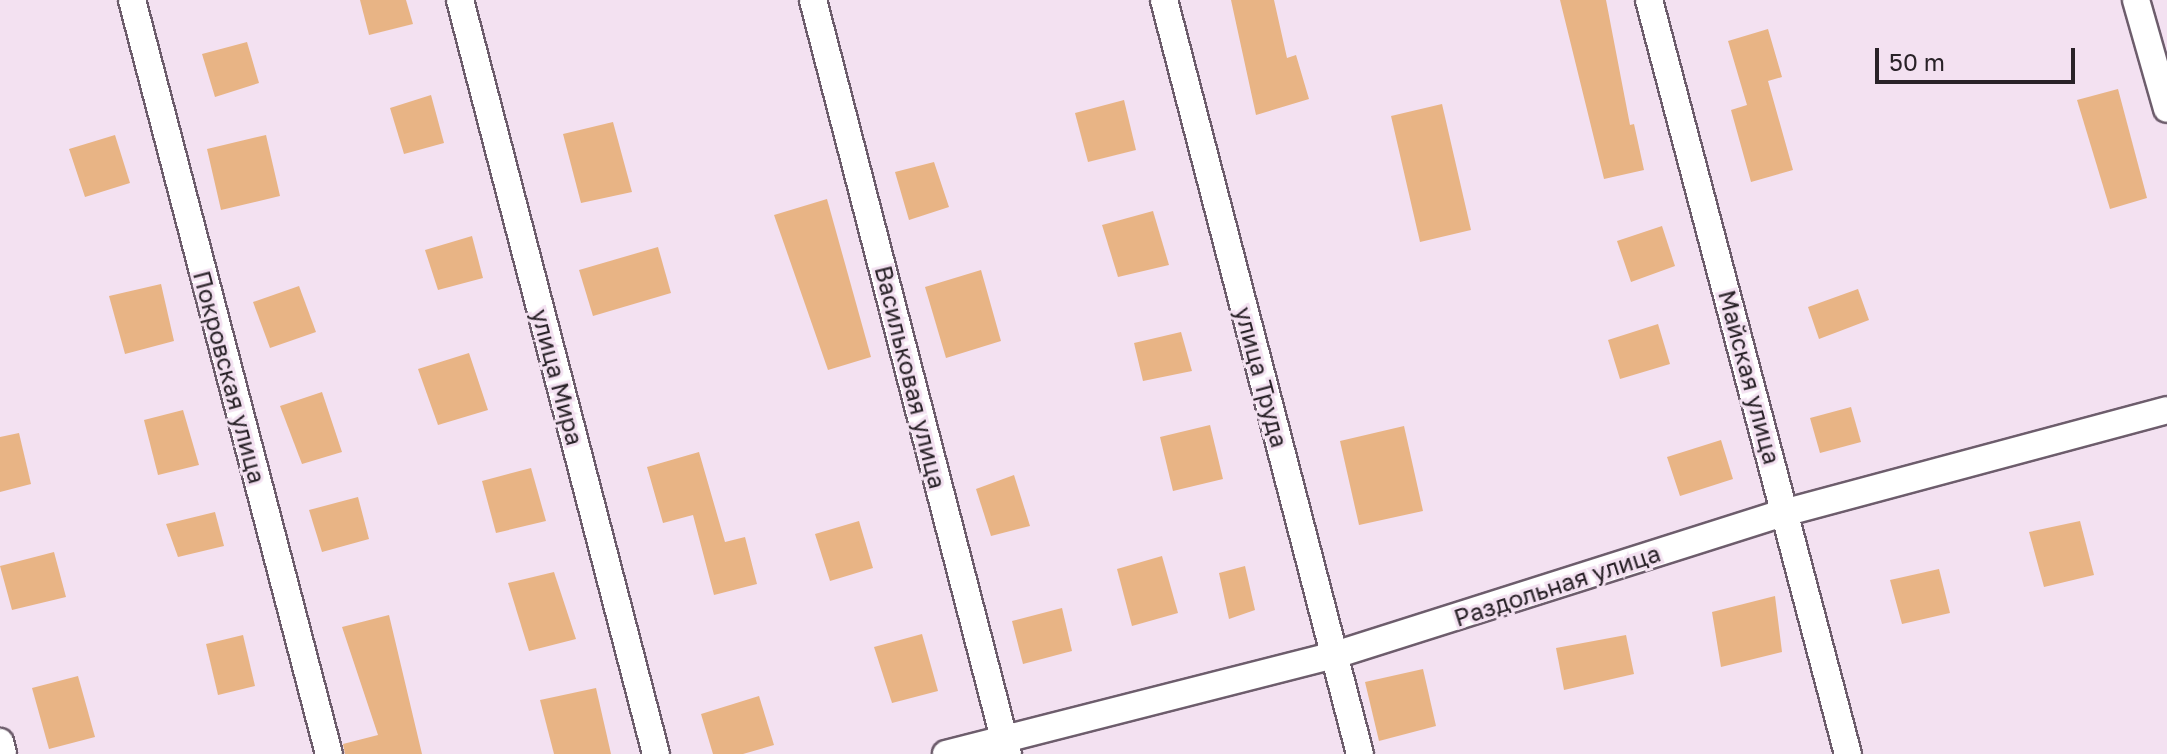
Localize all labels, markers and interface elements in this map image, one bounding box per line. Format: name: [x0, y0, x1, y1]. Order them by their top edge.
scale bar: [1879, 32, 2079, 82]
text: 50 m: [1889, 47, 1945, 76]
street label: Васильковая улица: [869, 262, 953, 492]
street label: Покровская улица: [188, 267, 272, 487]
street label: Майская улица: [1713, 287, 1787, 467]
street label: улица Труда: [1229, 304, 1295, 450]
street label: улица Мира: [526, 306, 590, 448]
street label: Раздольная улица: [1450, 538, 1664, 632]

